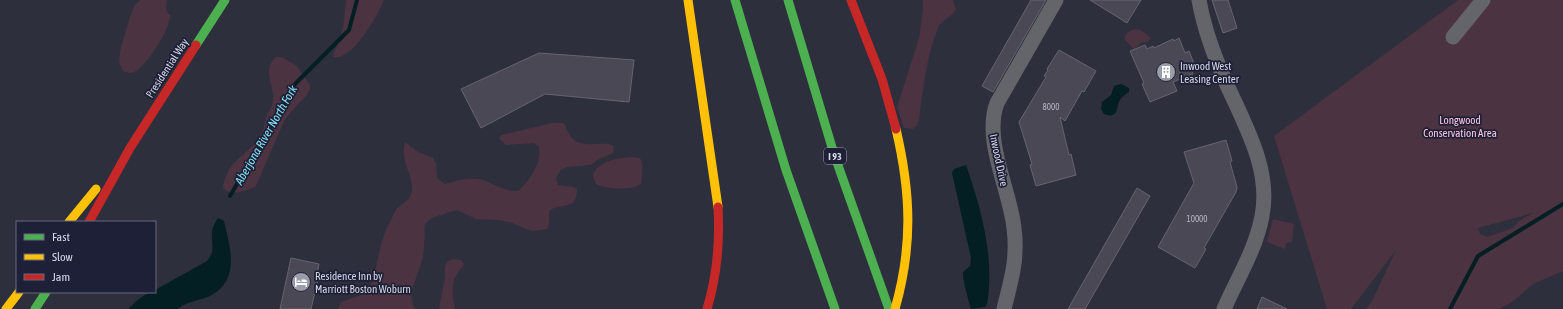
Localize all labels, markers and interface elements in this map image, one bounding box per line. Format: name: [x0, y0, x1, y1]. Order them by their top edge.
street label: Presidential Way: [143, 36, 191, 100]
place label: Inwood West Leasing Center: [1180, 60, 1240, 85]
building icon: Inwood West Leasing Center: [1155, 61, 1177, 83]
water label: Aberjona River North Fork: [231, 82, 301, 188]
house number: 8000: [1043, 102, 1059, 112]
park label: Longwood Conservation Area: [1423, 114, 1497, 139]
street label: Inwood Drive: [988, 133, 1010, 187]
road number: I 93: [824, 148, 846, 164]
house number: 10000: [1186, 214, 1208, 224]
legend: [16, 221, 156, 293]
text: Fast: [52, 230, 70, 244]
text: Slow: [52, 250, 73, 264]
text: Jam: [52, 270, 70, 284]
place label: Residence Inn by Marriott Boston Woburn: [315, 270, 411, 295]
hotel icon: Residence Inn by Marriott Boston Woburn: [290, 271, 312, 293]

